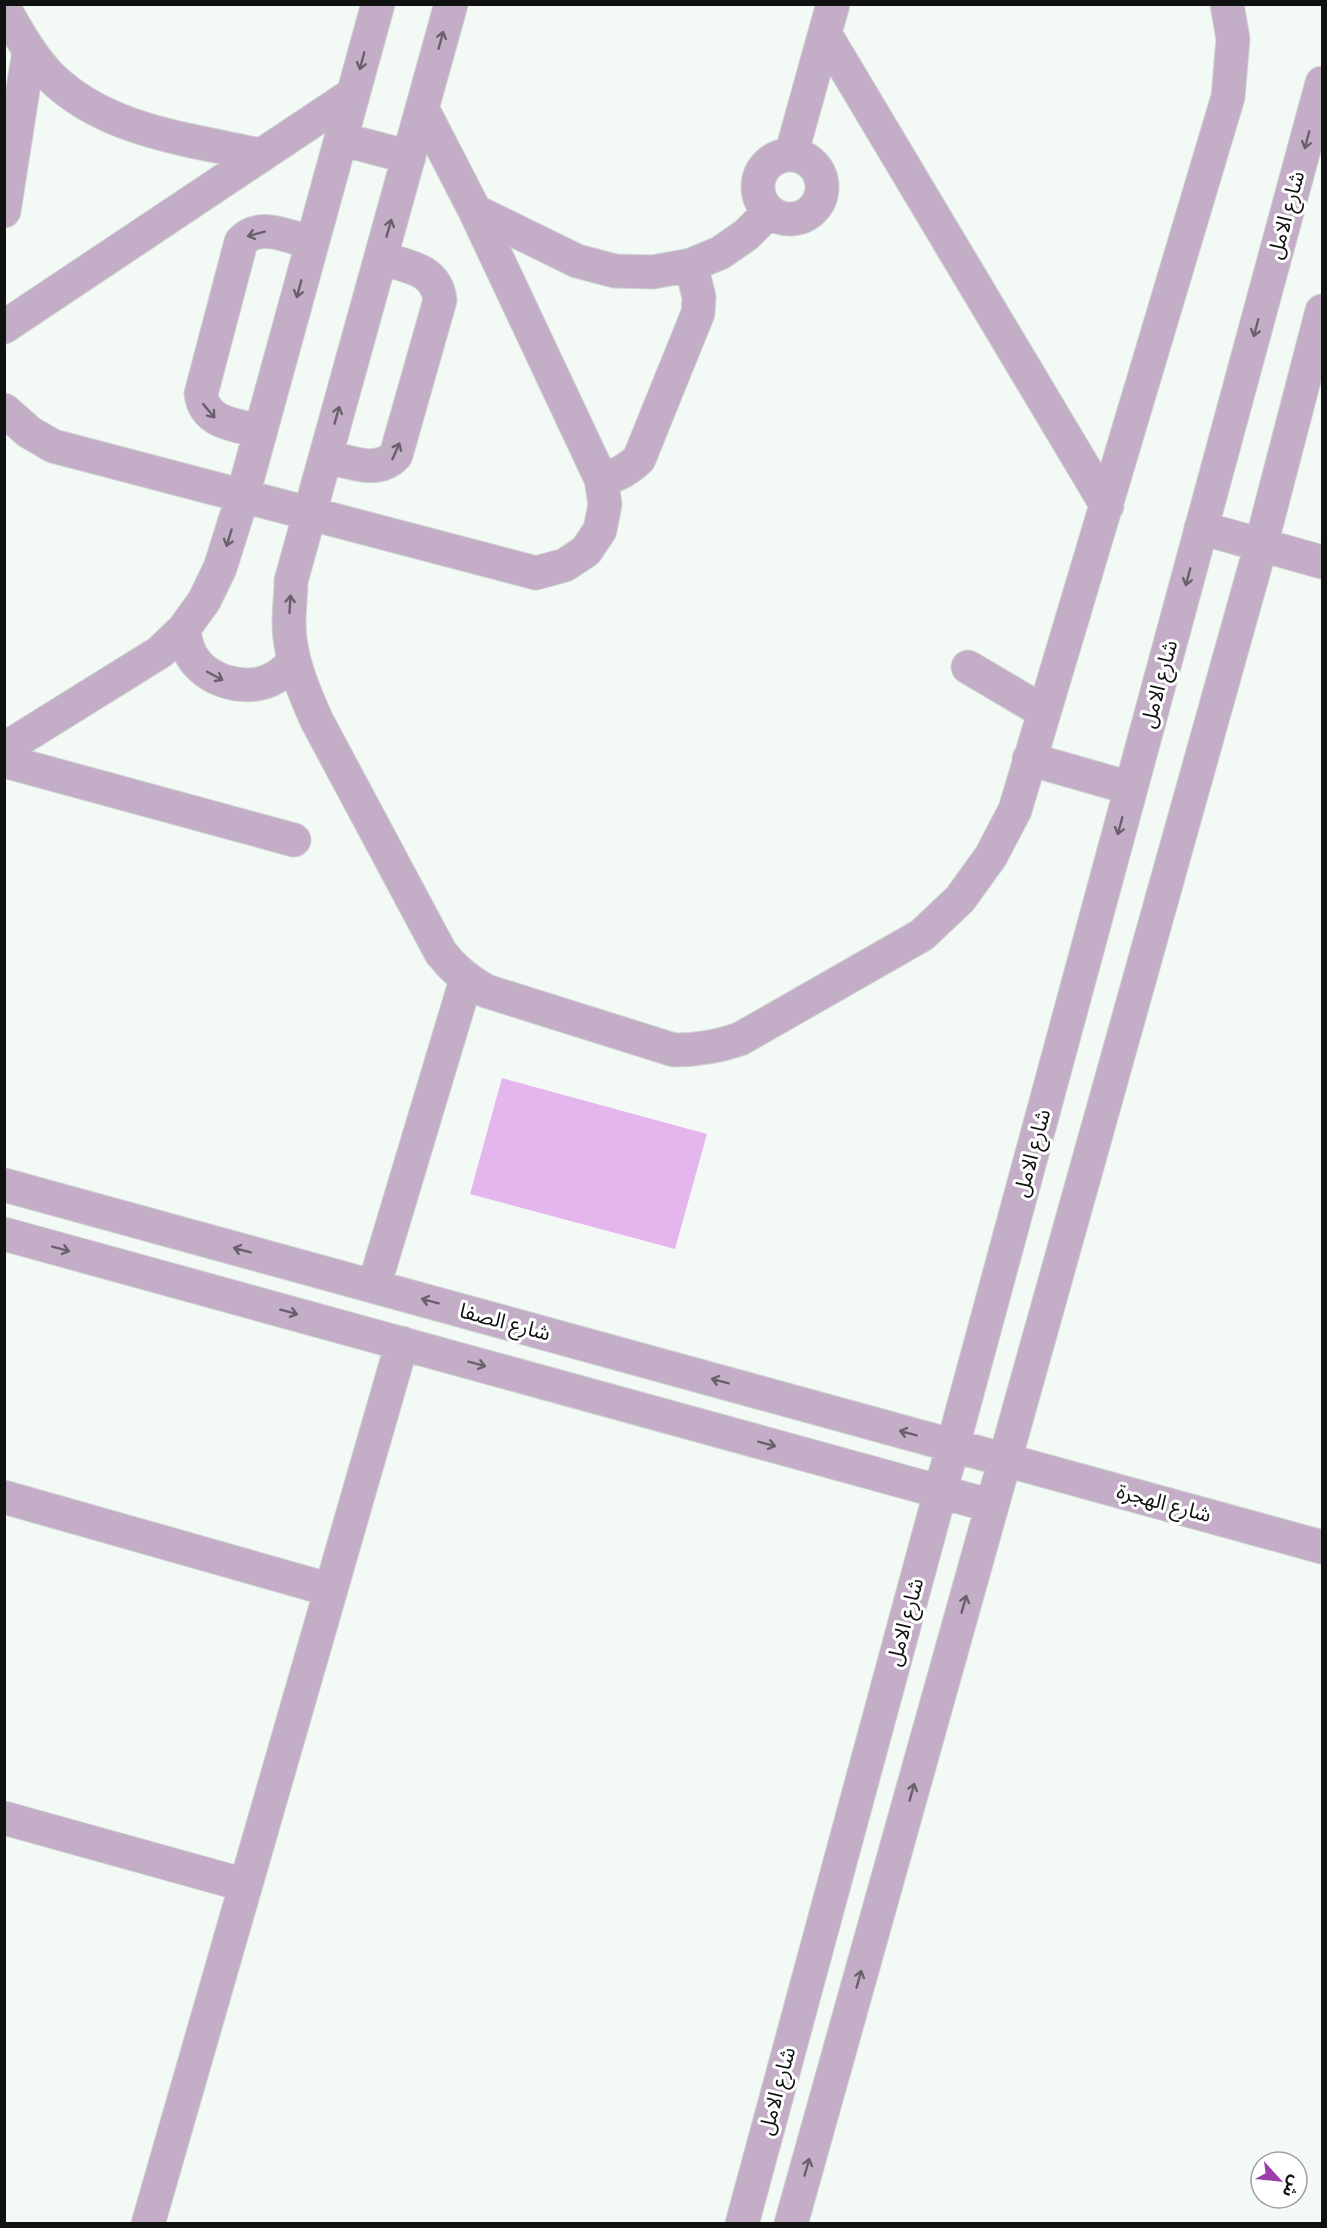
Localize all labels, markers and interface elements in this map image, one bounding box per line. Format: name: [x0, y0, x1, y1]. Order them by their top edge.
one-way arrow: [436, 30, 447, 49]
one-way arrow: [356, 51, 367, 70]
one-way arrow: [1301, 130, 1312, 149]
street label: شارع الامل: [1260, 168, 1312, 262]
one-way arrow: [384, 218, 395, 237]
one-way arrow: [246, 229, 265, 240]
one-way arrow: [293, 280, 304, 299]
one-way arrow: [1250, 318, 1261, 337]
one-way arrow: [202, 403, 215, 419]
one-way arrow: [332, 406, 343, 425]
one-way arrow: [391, 442, 402, 460]
one-way arrow: [223, 528, 234, 547]
one-way arrow: [1182, 567, 1193, 586]
one-way arrow: [285, 595, 296, 615]
street label: شارع الامل: [1133, 637, 1185, 731]
one-way arrow: [206, 671, 224, 682]
one-way arrow: [1114, 816, 1126, 835]
street label: شارع الامل: [1006, 1106, 1058, 1200]
one-way arrow: [51, 1244, 70, 1255]
one-way arrow: [233, 1244, 252, 1255]
one-way arrow: [421, 1295, 440, 1307]
street label: شارع الصفا: [456, 1295, 554, 1349]
one-way arrow: [279, 1307, 298, 1318]
one-way arrow: [467, 1359, 486, 1370]
one-way arrow: [711, 1375, 730, 1386]
one-way arrow: [899, 1427, 918, 1438]
one-way arrow: [757, 1438, 776, 1450]
street label: شارع الهجرة: [1113, 1476, 1215, 1530]
street label: شارع الامل: [879, 1575, 931, 1669]
one-way arrow: [959, 1595, 971, 1614]
one-way arrow: [907, 1782, 918, 1801]
one-way arrow: [854, 1970, 866, 1989]
street label: شارع الامل: [751, 2044, 803, 2138]
north arrow: [1249, 2150, 1309, 2210]
one-way arrow: [802, 2158, 813, 2177]
text: ش: [1278, 2172, 1307, 2202]

